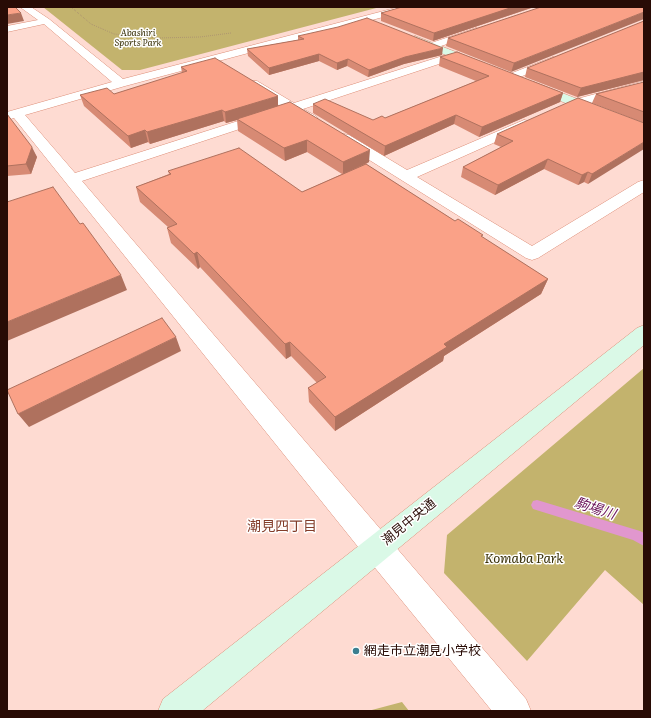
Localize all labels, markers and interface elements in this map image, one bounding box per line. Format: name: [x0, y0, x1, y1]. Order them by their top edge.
park label: Abashiri Sports Park: [115, 28, 161, 49]
street label: 潮見中央通: [379, 495, 439, 549]
water label: 駒場川: [572, 495, 618, 523]
district label: 潮見四丁目: [247, 519, 317, 535]
park label: Komaba Park: [485, 551, 563, 567]
place label: 網走市立潮見小学校: [364, 643, 481, 659]
marker: 網走市立潮見小学校: [351, 646, 361, 656]

